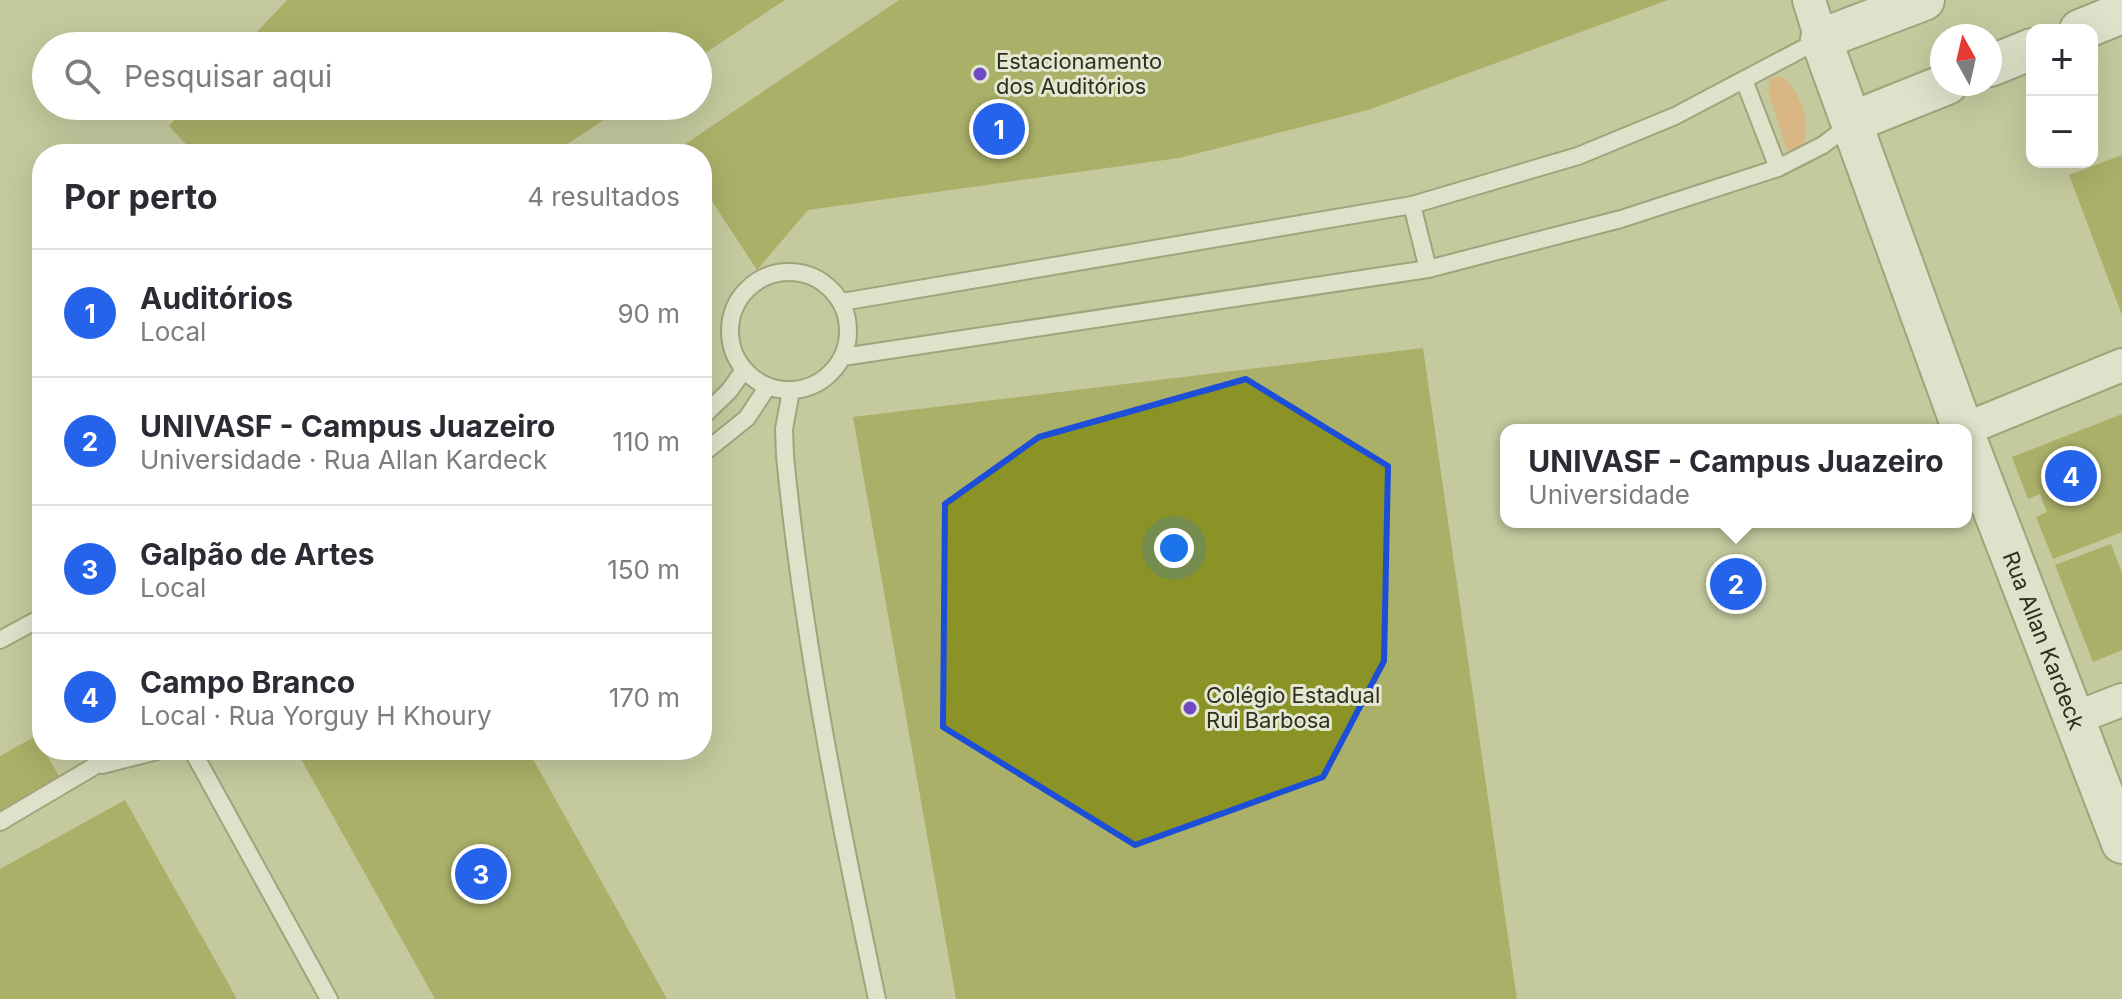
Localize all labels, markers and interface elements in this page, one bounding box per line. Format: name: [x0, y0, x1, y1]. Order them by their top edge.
north arrow: [1930, 24, 2002, 96]
map controls: [2026, 24, 2098, 168]
button: +: [2026, 24, 2098, 96]
search box: [32, 32, 712, 120]
place label: Estacionamento dos Auditórios: [996, 48, 1162, 99]
icon: search: [60, 54, 104, 98]
text: Pesquisar aqui: [124, 58, 332, 94]
marker: Estacionamento dos Auditórios: [971, 65, 989, 83]
button: −: [2026, 96, 2098, 168]
pin: 1: [973, 99, 1025, 159]
text: Por perto: [64, 176, 218, 217]
text: 4 resultados: [527, 181, 680, 212]
text: Auditórios: [140, 280, 293, 316]
text: 1: [84, 298, 96, 329]
text: 90 m: [617, 298, 680, 329]
text: Local: [140, 316, 206, 347]
text: UNIVASF - Campus Juazeiro: [140, 408, 555, 444]
popup: [1500, 424, 1972, 528]
text: 2: [82, 426, 98, 457]
text: 110 m: [612, 426, 680, 457]
text: UNIVASF - Campus Juazeiro: [1528, 443, 1944, 479]
text: Universidade · Rua Allan Kardeck: [140, 444, 547, 475]
pin: 4: [2045, 446, 2097, 506]
text: Universidade: [1528, 479, 1690, 510]
your location: [1154, 528, 1194, 568]
text: Galpão de Artes: [140, 536, 375, 572]
street label: Rua Allan Kardeck: [1998, 548, 2090, 733]
text: 3: [82, 554, 98, 585]
text: 150 m: [607, 554, 680, 585]
pin: 2: [1710, 554, 1762, 614]
text: Local: [140, 572, 206, 603]
text: Campo Branco: [140, 664, 355, 700]
text: 4: [81, 682, 99, 713]
text: 170 m: [609, 682, 680, 713]
place label: Colégio Estadual Rui Barbosa: [1206, 682, 1380, 733]
marker: Colégio Estadual Rui Barbosa: [1181, 699, 1199, 717]
text: Local · Rua Yorguy H Khoury: [140, 700, 492, 731]
pin: 3: [455, 844, 507, 904]

